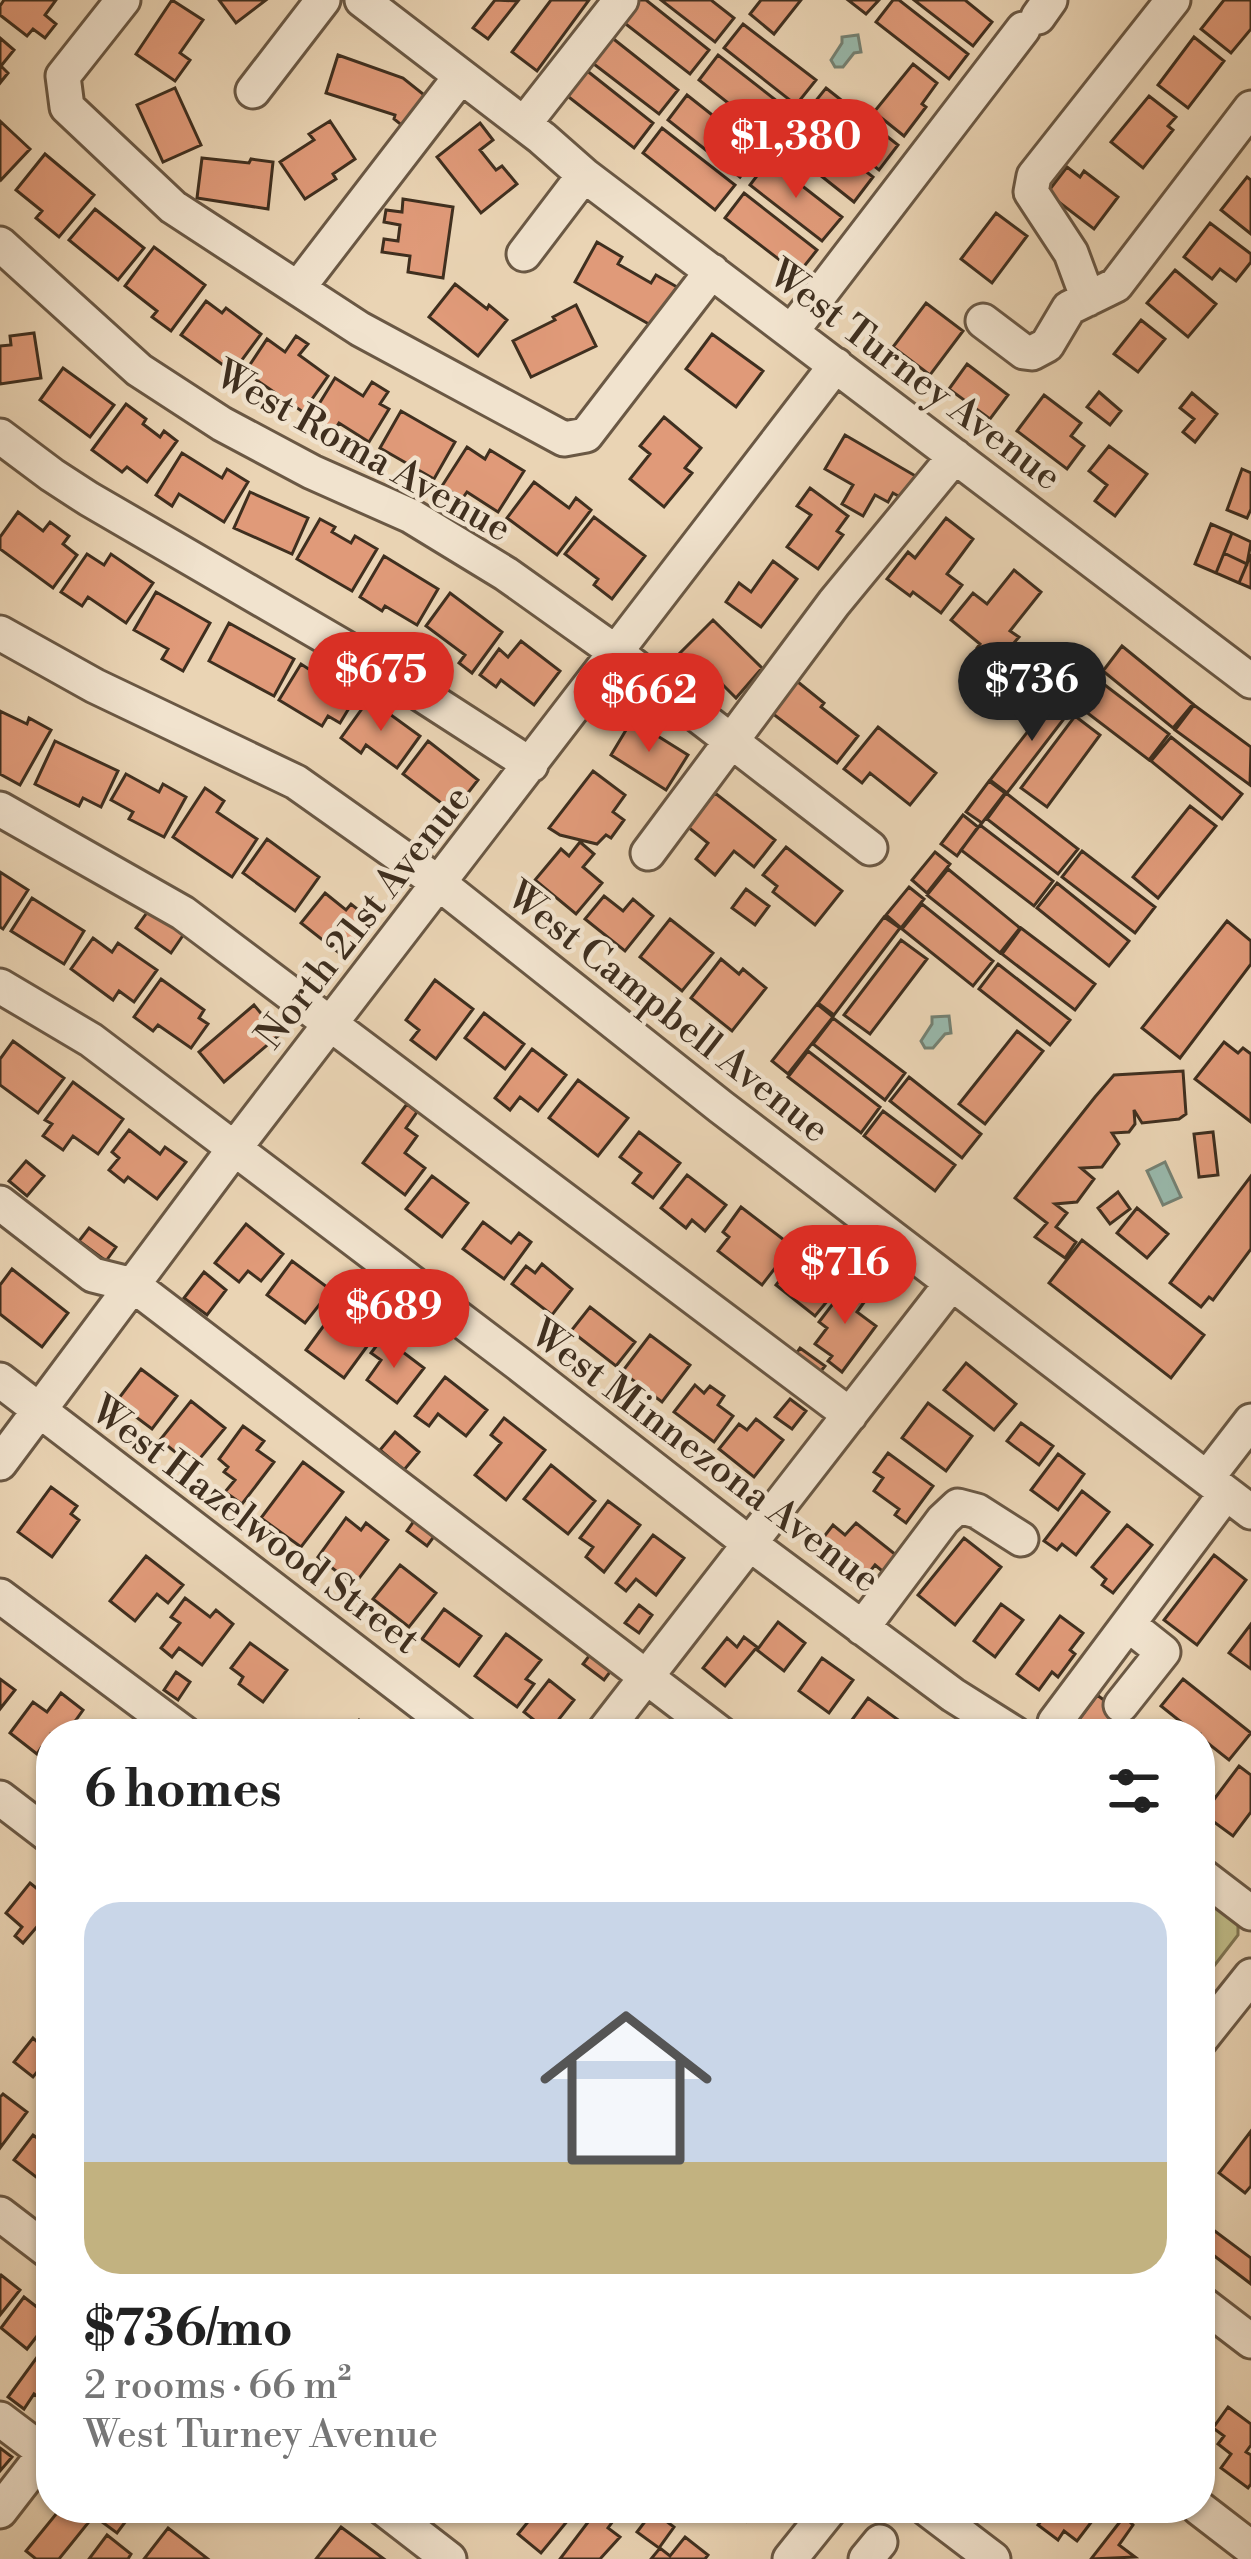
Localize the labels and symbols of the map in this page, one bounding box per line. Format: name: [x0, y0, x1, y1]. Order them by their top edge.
pin: $1,380: [698, 99, 894, 201]
street label: West Turney Avenue: [757, 249, 1071, 502]
street label: West Roma Avenue: [204, 350, 519, 554]
pin: $675: [310, 632, 452, 734]
pin: $736: [961, 642, 1103, 744]
pin: $662: [578, 653, 720, 755]
street label: North 21st Avenue: [246, 776, 482, 1059]
street label: West Campbell Avenue: [495, 870, 839, 1154]
pin: $716: [774, 1225, 916, 1327]
pin: $689: [323, 1269, 465, 1371]
street label: West Minnezona Avenue: [518, 1308, 889, 1605]
street label: West Hazelwood Street: [79, 1385, 429, 1666]

